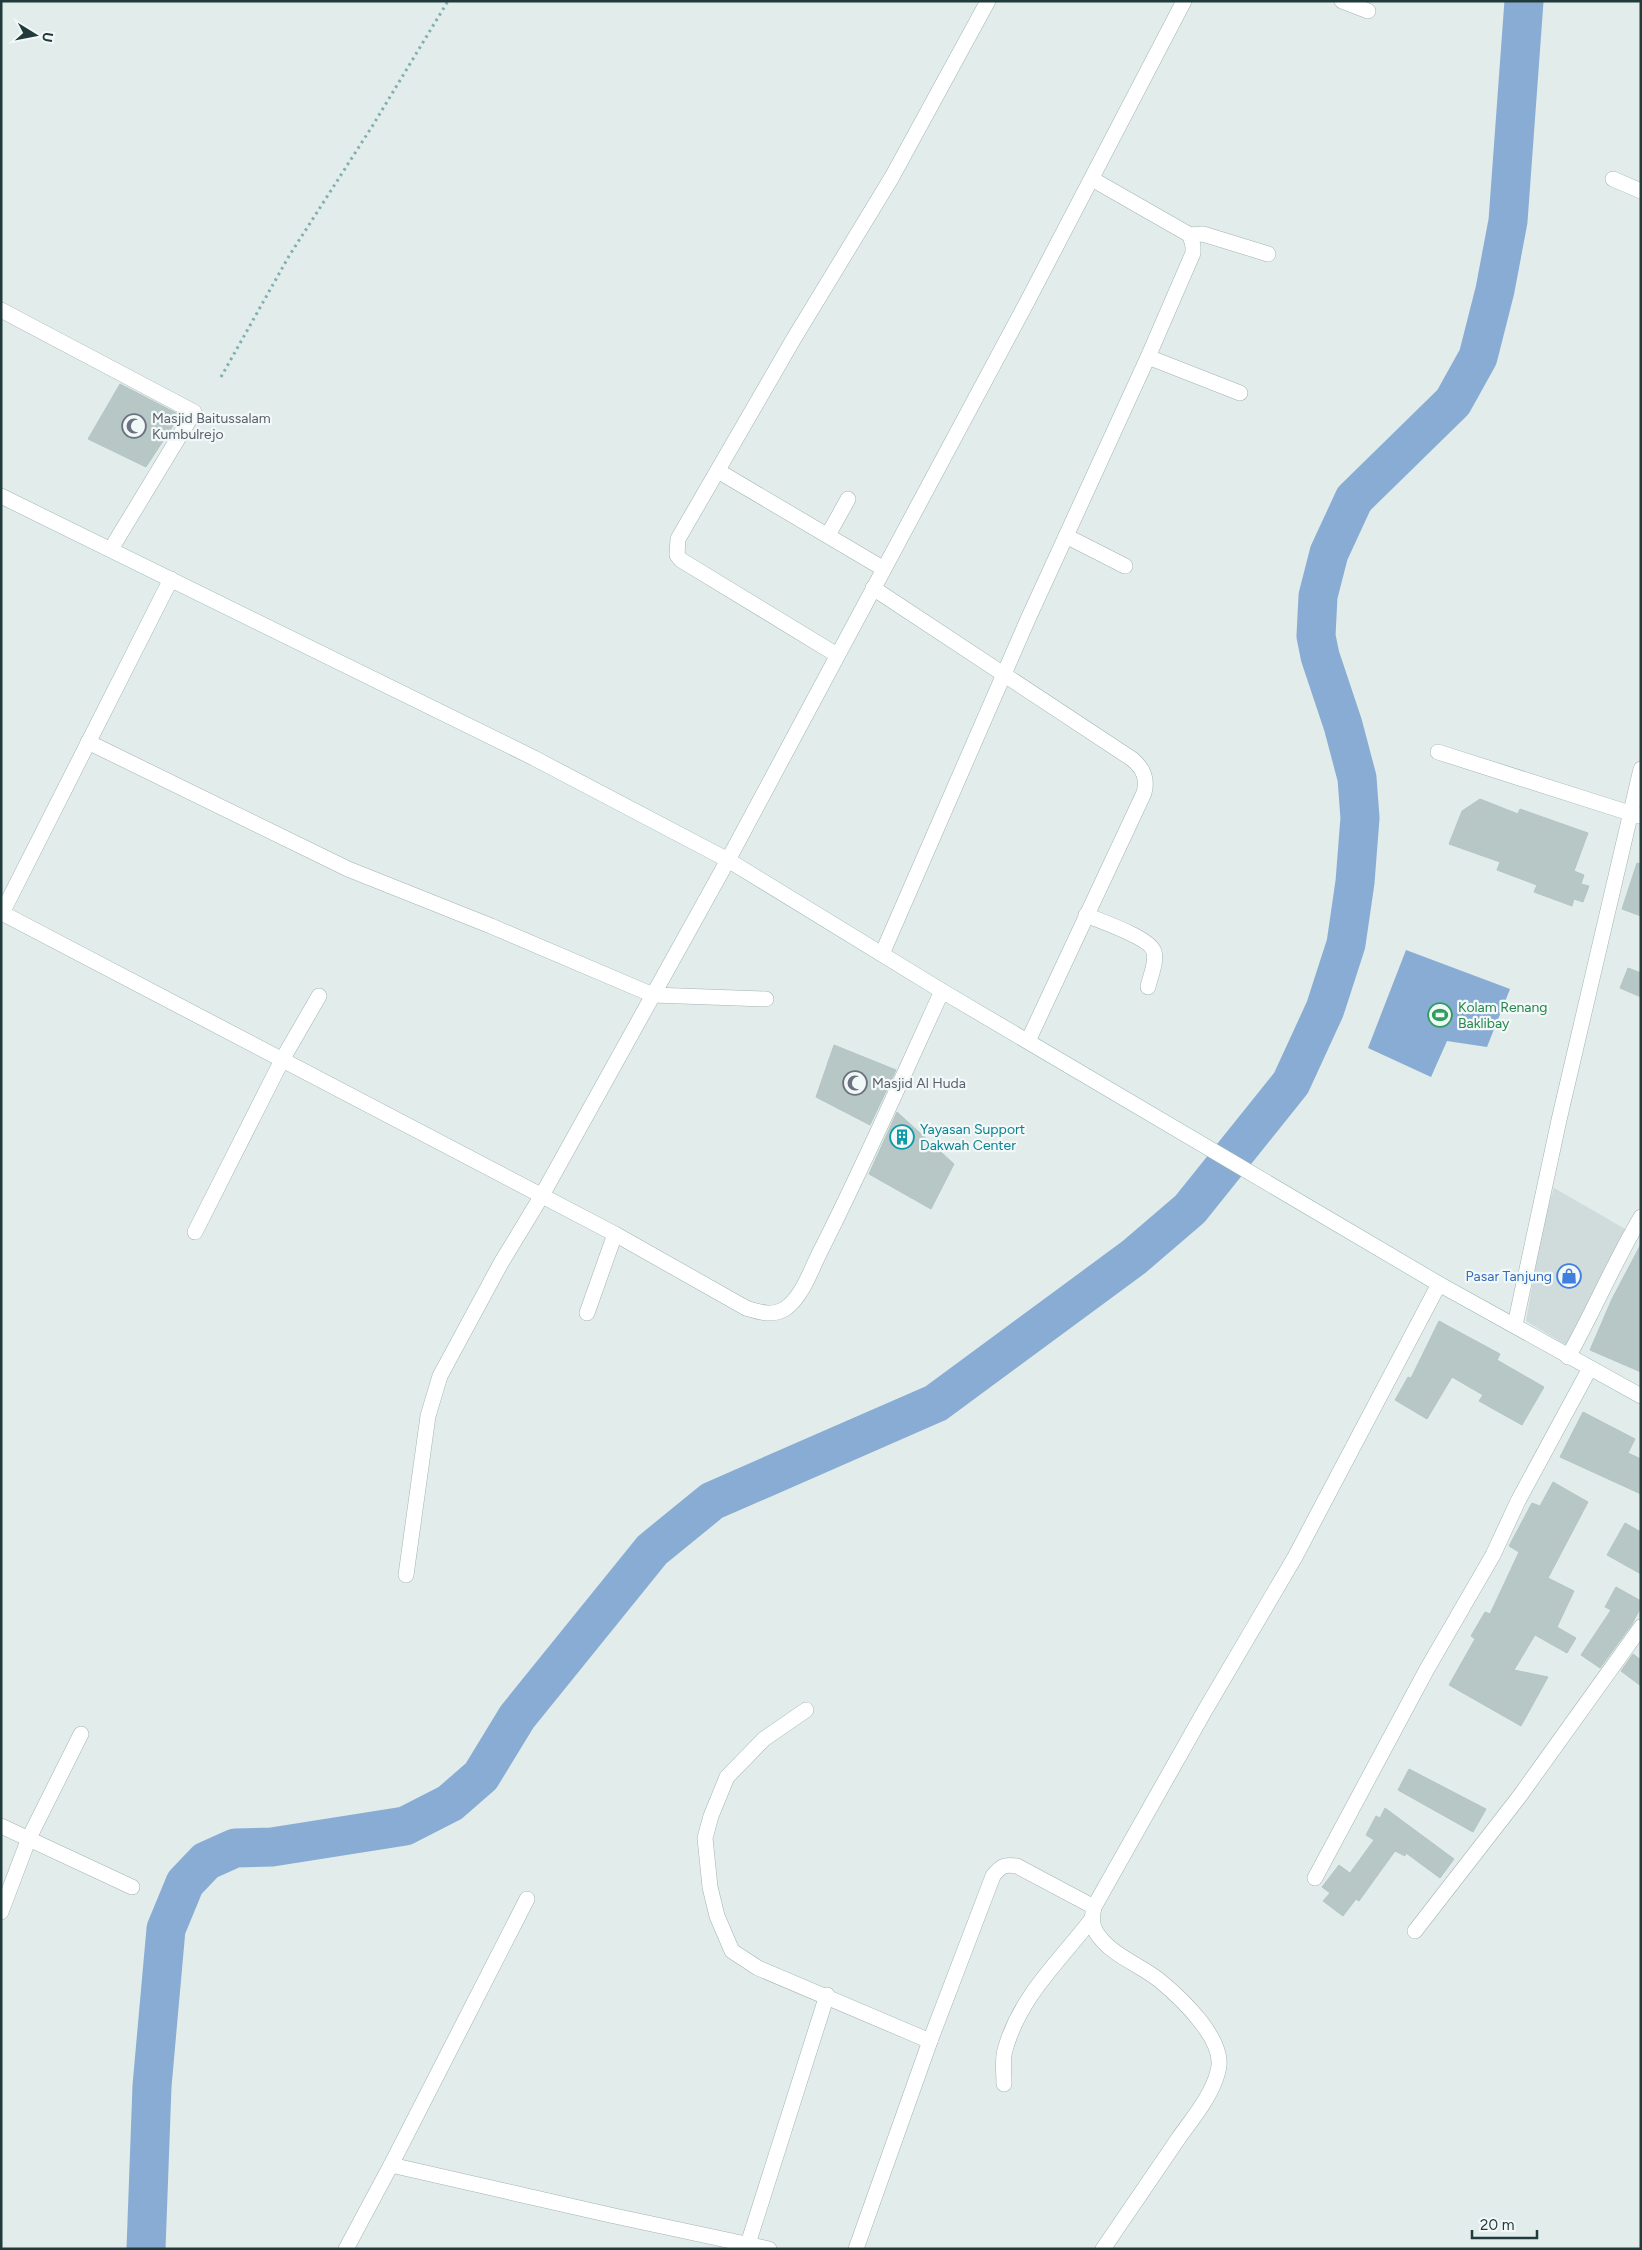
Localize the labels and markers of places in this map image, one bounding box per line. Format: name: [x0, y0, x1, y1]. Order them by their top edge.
place label: Masjid Baitussalam Kumbulrejo: [152, 410, 271, 443]
mosque icon: Masjid Baitussalam Kumbulrejo: [121, 413, 147, 439]
place label: Kolam Renang Baklibay: [1458, 999, 1548, 1032]
sports icon: Kolam Renang Baklibay: [1427, 1002, 1453, 1028]
mosque icon: Masjid Al Huda: [842, 1070, 868, 1096]
place label: Masjid Al Huda: [872, 1075, 966, 1092]
place label: Yayasan Support Dakwah Center: [920, 1121, 1025, 1154]
building icon: Yayasan Support Dakwah Center: [889, 1124, 915, 1150]
shop icon: Pasar Tanjung: [1556, 1263, 1582, 1289]
place label: Pasar Tanjung: [1466, 1268, 1552, 1285]

